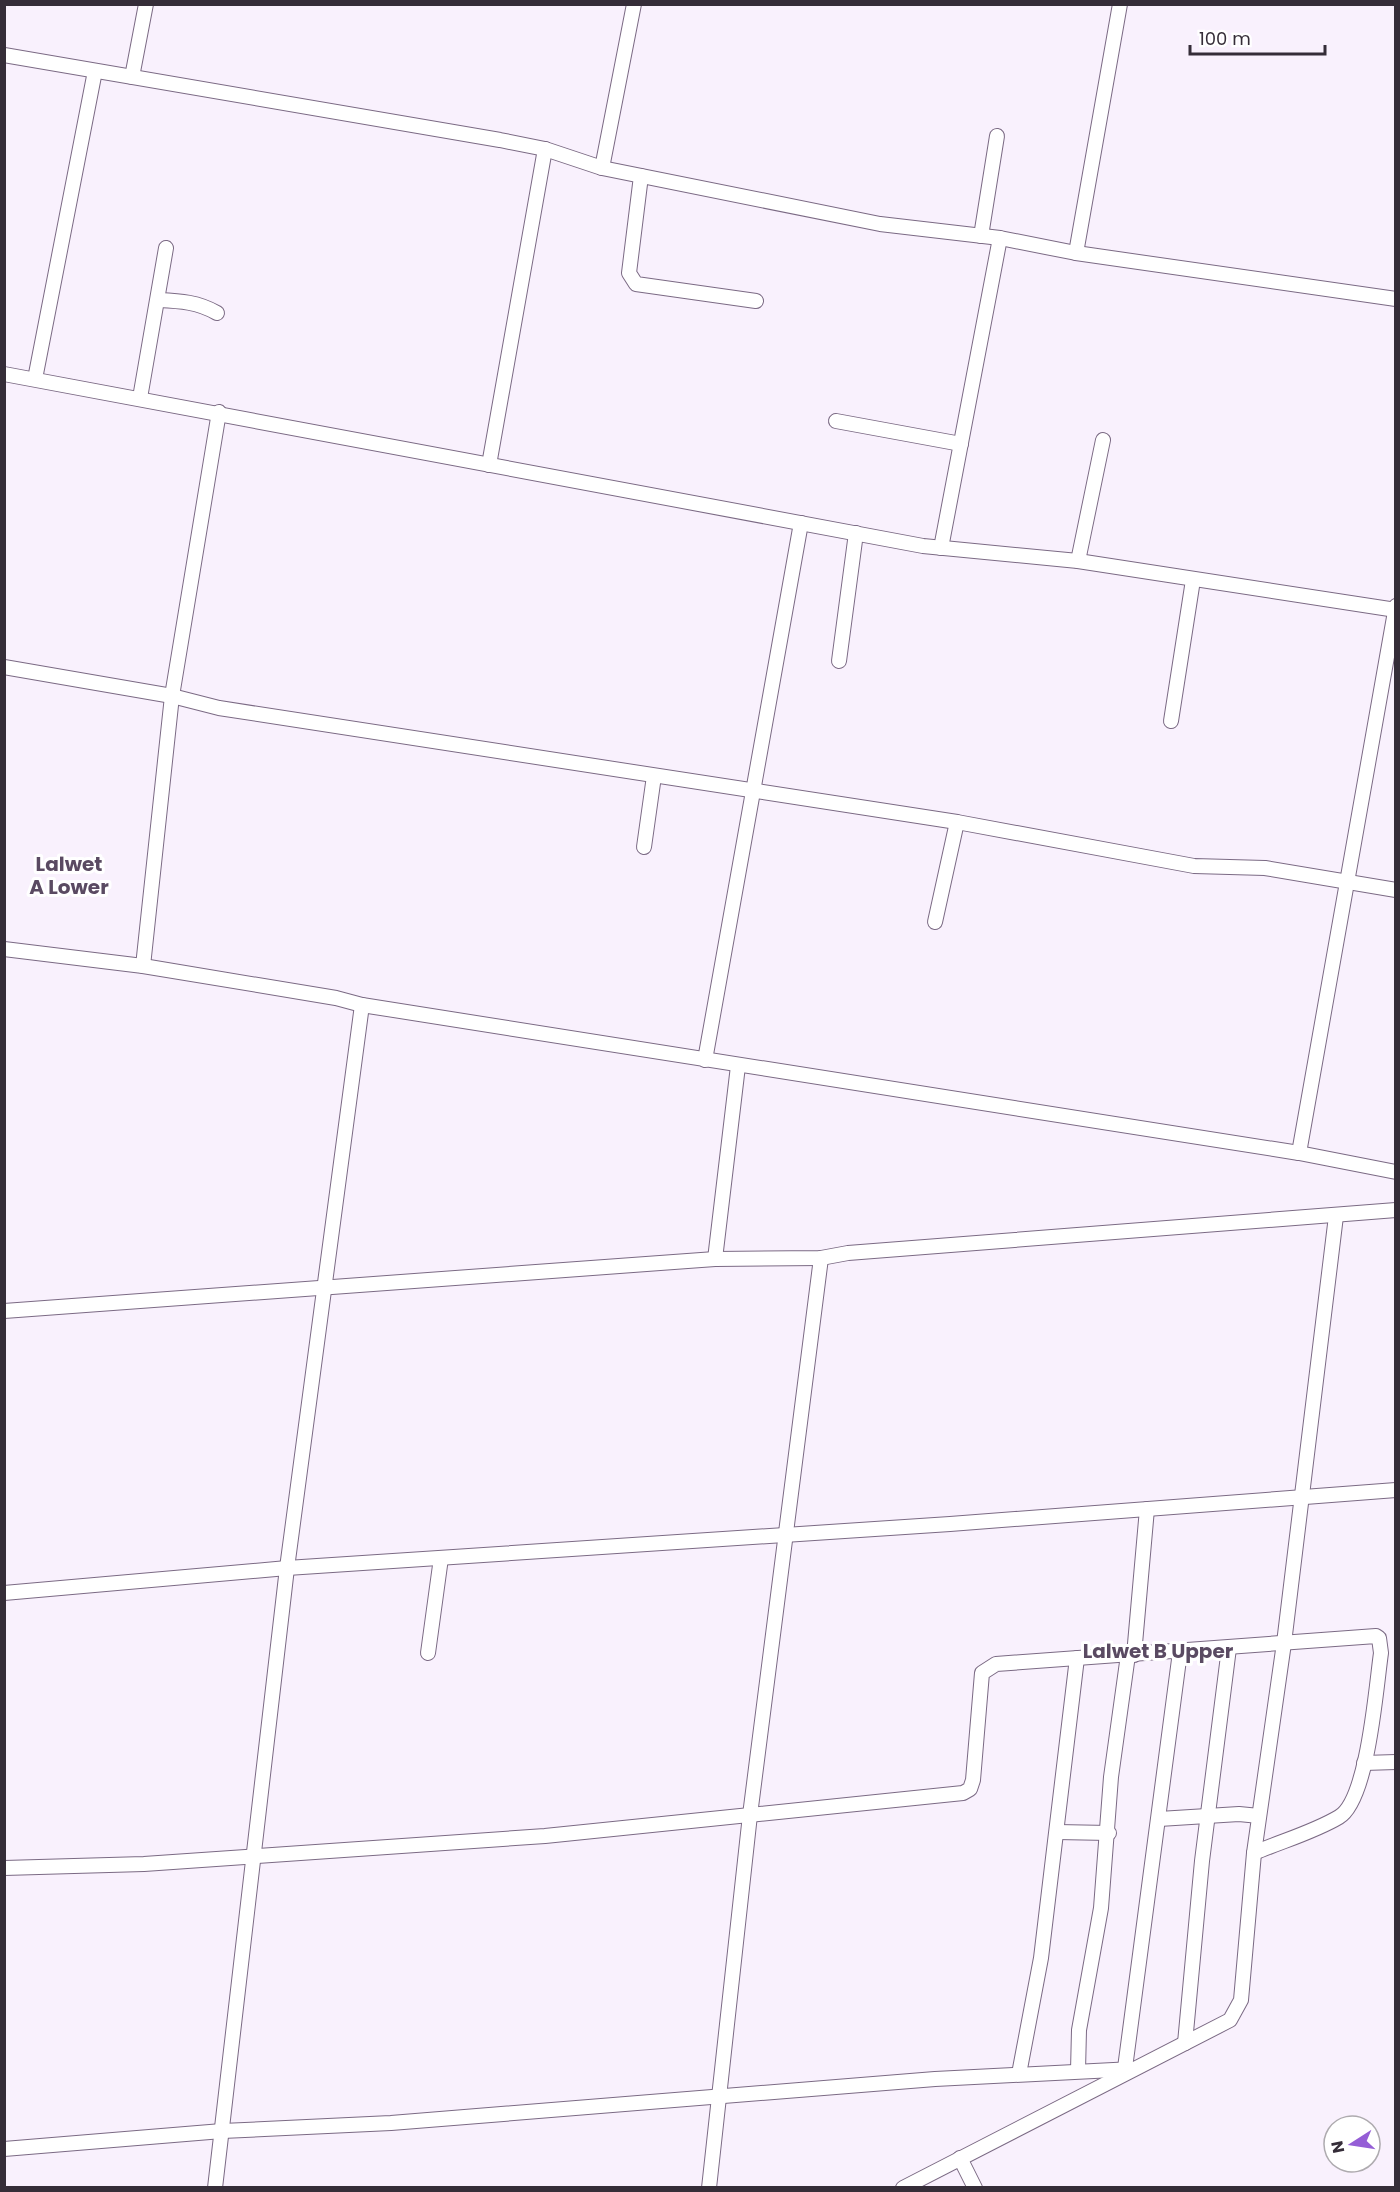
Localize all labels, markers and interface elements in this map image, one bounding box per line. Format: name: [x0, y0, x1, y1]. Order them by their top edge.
scale bar: [1190, 18, 1325, 56]
text: 100 m: [1199, 26, 1251, 51]
district label: Lalwet A Lower: [29, 850, 109, 901]
district label: Lalwet B Upper: [1083, 1637, 1234, 1665]
north arrow: [1322, 2114, 1382, 2174]
text: N: [1325, 2139, 1350, 2155]

